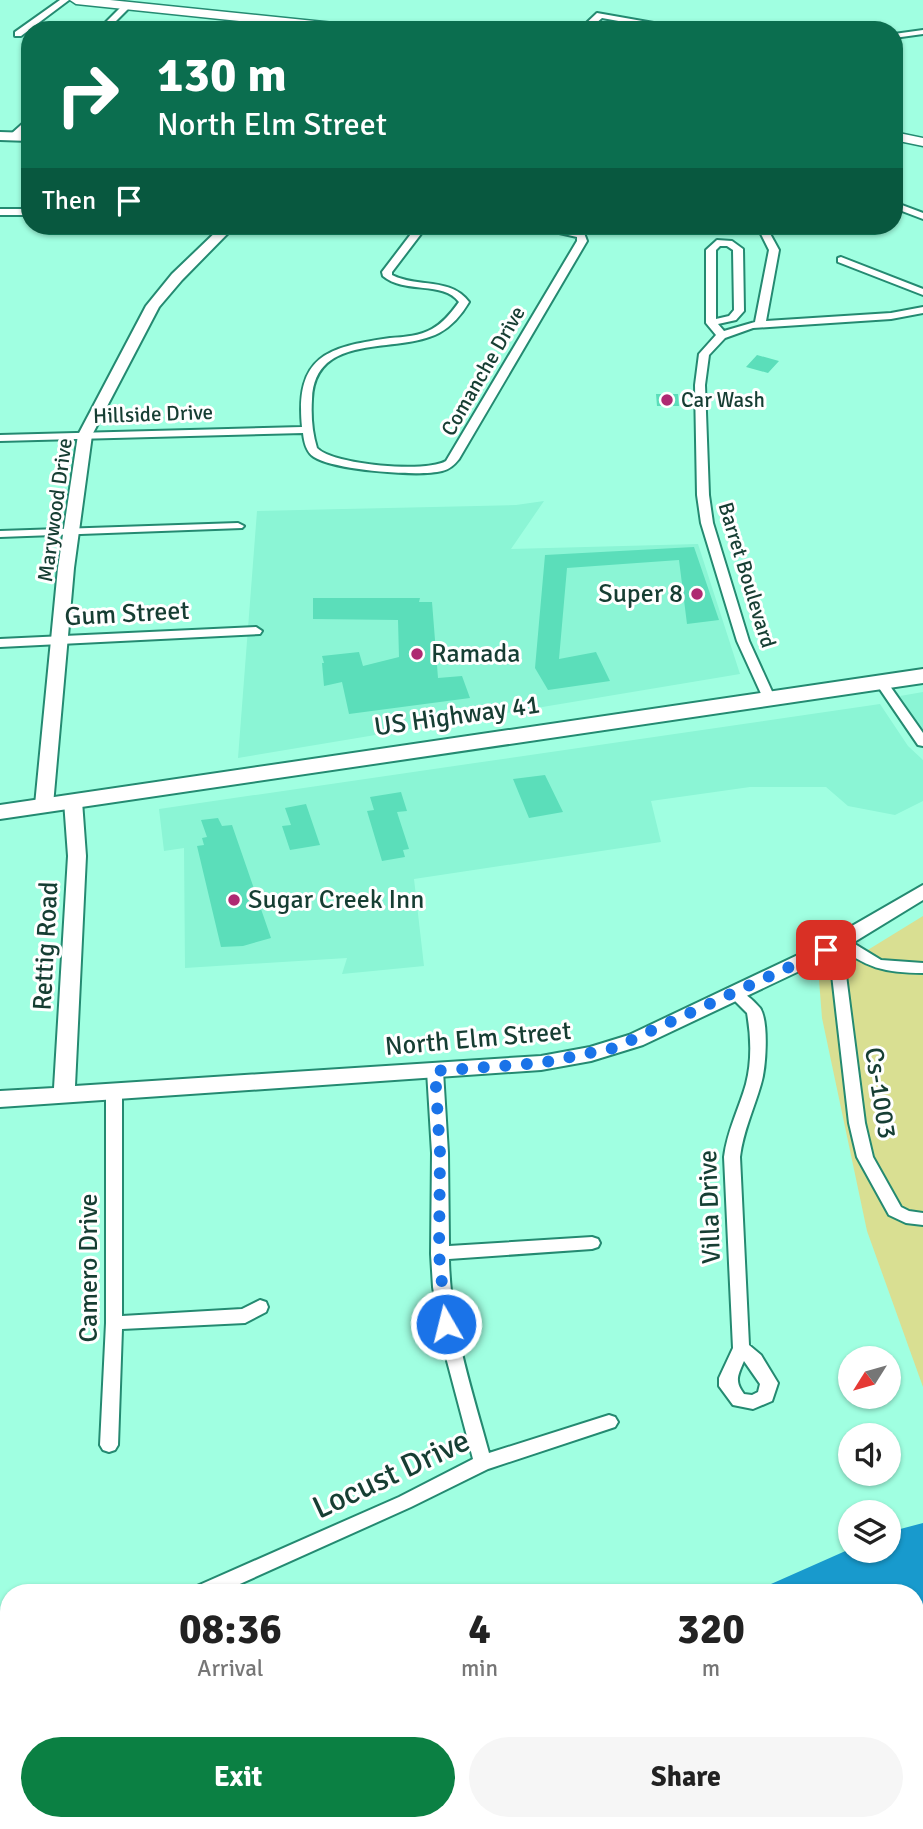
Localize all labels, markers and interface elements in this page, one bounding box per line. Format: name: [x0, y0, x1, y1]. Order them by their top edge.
text: 130 m: [157, 45, 287, 105]
icon: right: [42, 49, 133, 140]
text: North Elm Street: [157, 105, 387, 144]
icon: arrive: [110, 182, 148, 220]
text: Then: [42, 185, 96, 217]
street label: Comanche Drive: [435, 301, 531, 441]
place label: Car Wash: [681, 387, 765, 413]
marker: Car Wash: [659, 392, 675, 408]
street label: Hillside Drive: [93, 399, 213, 429]
street label: Marywood Drive: [32, 436, 78, 584]
street label: Barret Boulevard: [712, 499, 782, 651]
place label: Super 8: [598, 578, 683, 610]
marker: Super 8: [689, 586, 705, 602]
street label: Gum Street: [64, 595, 190, 633]
place label: Ramada: [431, 638, 520, 670]
marker: Ramada: [409, 646, 425, 662]
street label: US Highway 41: [372, 689, 542, 743]
street label: Rettig Road: [27, 881, 65, 1011]
place label: Sugar Creek Inn: [248, 884, 424, 916]
marker: Sugar Creek Inn: [226, 892, 242, 908]
pin: [796, 920, 856, 980]
icon: arrive: [807, 931, 845, 969]
street label: North Elm Street: [384, 1015, 572, 1063]
street label: Cs-1003: [857, 1045, 903, 1141]
street label: Villa Drive: [692, 1149, 728, 1265]
street label: Camero Drive: [73, 1194, 105, 1342]
position arrow: [409, 1287, 483, 1361]
north arrow: [838, 1346, 901, 1409]
map controls: [838, 1346, 901, 1563]
street label: Locust Drive: [306, 1421, 476, 1527]
button: sound: [838, 1423, 901, 1486]
button: layers: [838, 1500, 901, 1563]
text: 08:36: [179, 1604, 282, 1655]
text: 4: [468, 1604, 491, 1655]
text: 320: [677, 1604, 745, 1655]
text: Arrival: [197, 1654, 264, 1683]
text: min: [461, 1654, 498, 1683]
text: m: [702, 1654, 720, 1683]
button: Exit: [21, 1737, 455, 1817]
button: Share: [469, 1737, 903, 1817]

